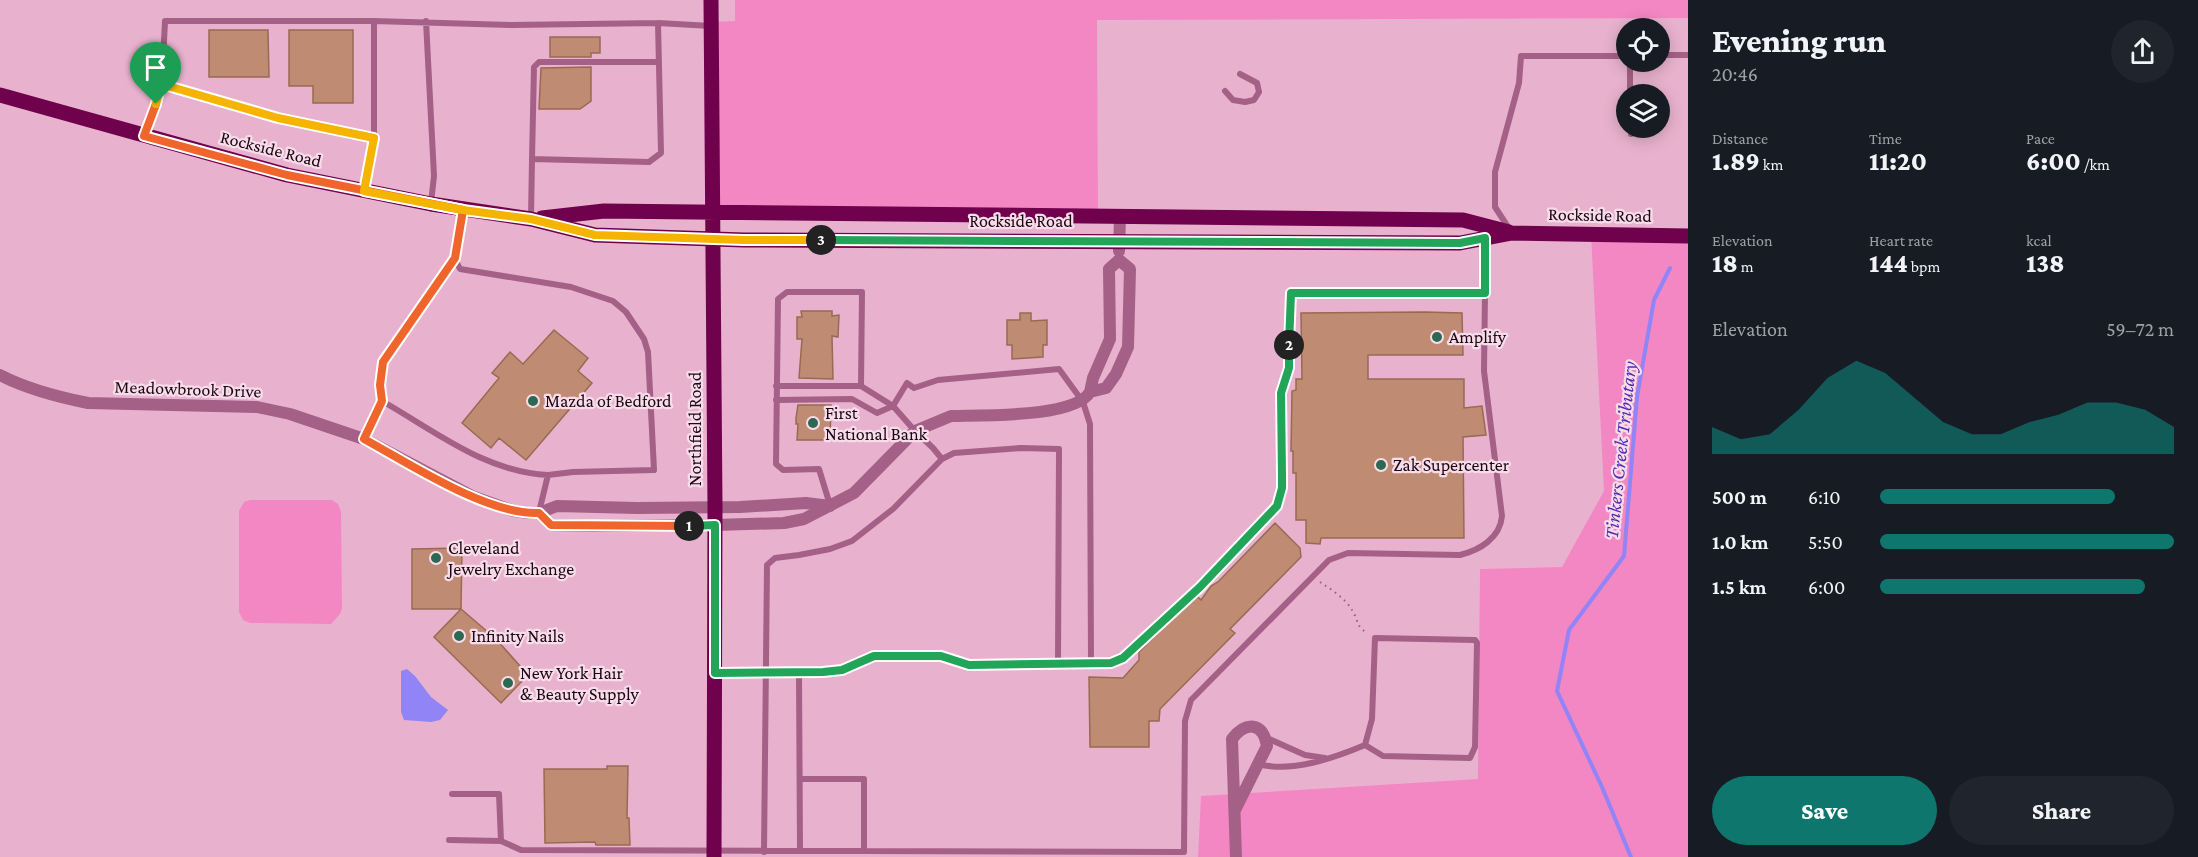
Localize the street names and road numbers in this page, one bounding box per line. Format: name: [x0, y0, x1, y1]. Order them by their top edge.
street label: Rockside Road: [218, 127, 324, 171]
street label: Rockside Road: [1548, 204, 1652, 226]
street label: Rockside Road: [969, 211, 1073, 231]
street label: Northfield Road: [685, 371, 705, 486]
street label: Meadowbrook Drive: [114, 376, 262, 402]

